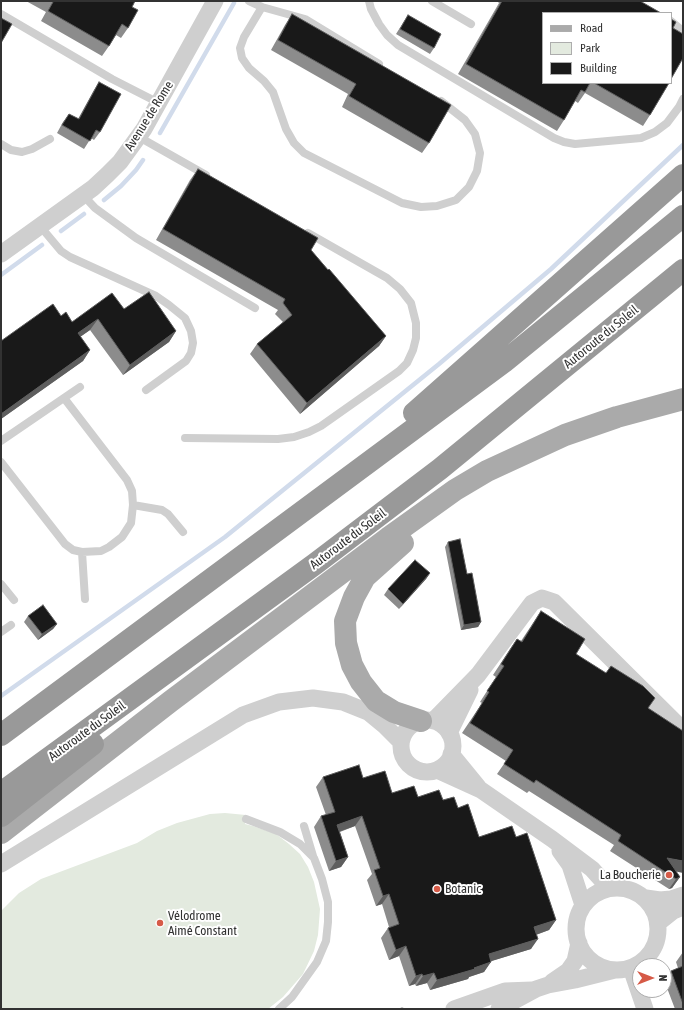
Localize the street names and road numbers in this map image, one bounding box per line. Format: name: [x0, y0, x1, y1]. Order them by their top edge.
street label: Avenue de Rome: [121, 78, 177, 154]
street label: Autoroute du Soleil: [561, 302, 641, 372]
street label: Autoroute du Soleil: [307, 505, 389, 573]
street label: Autoroute du Soleil: [45, 698, 129, 764]

